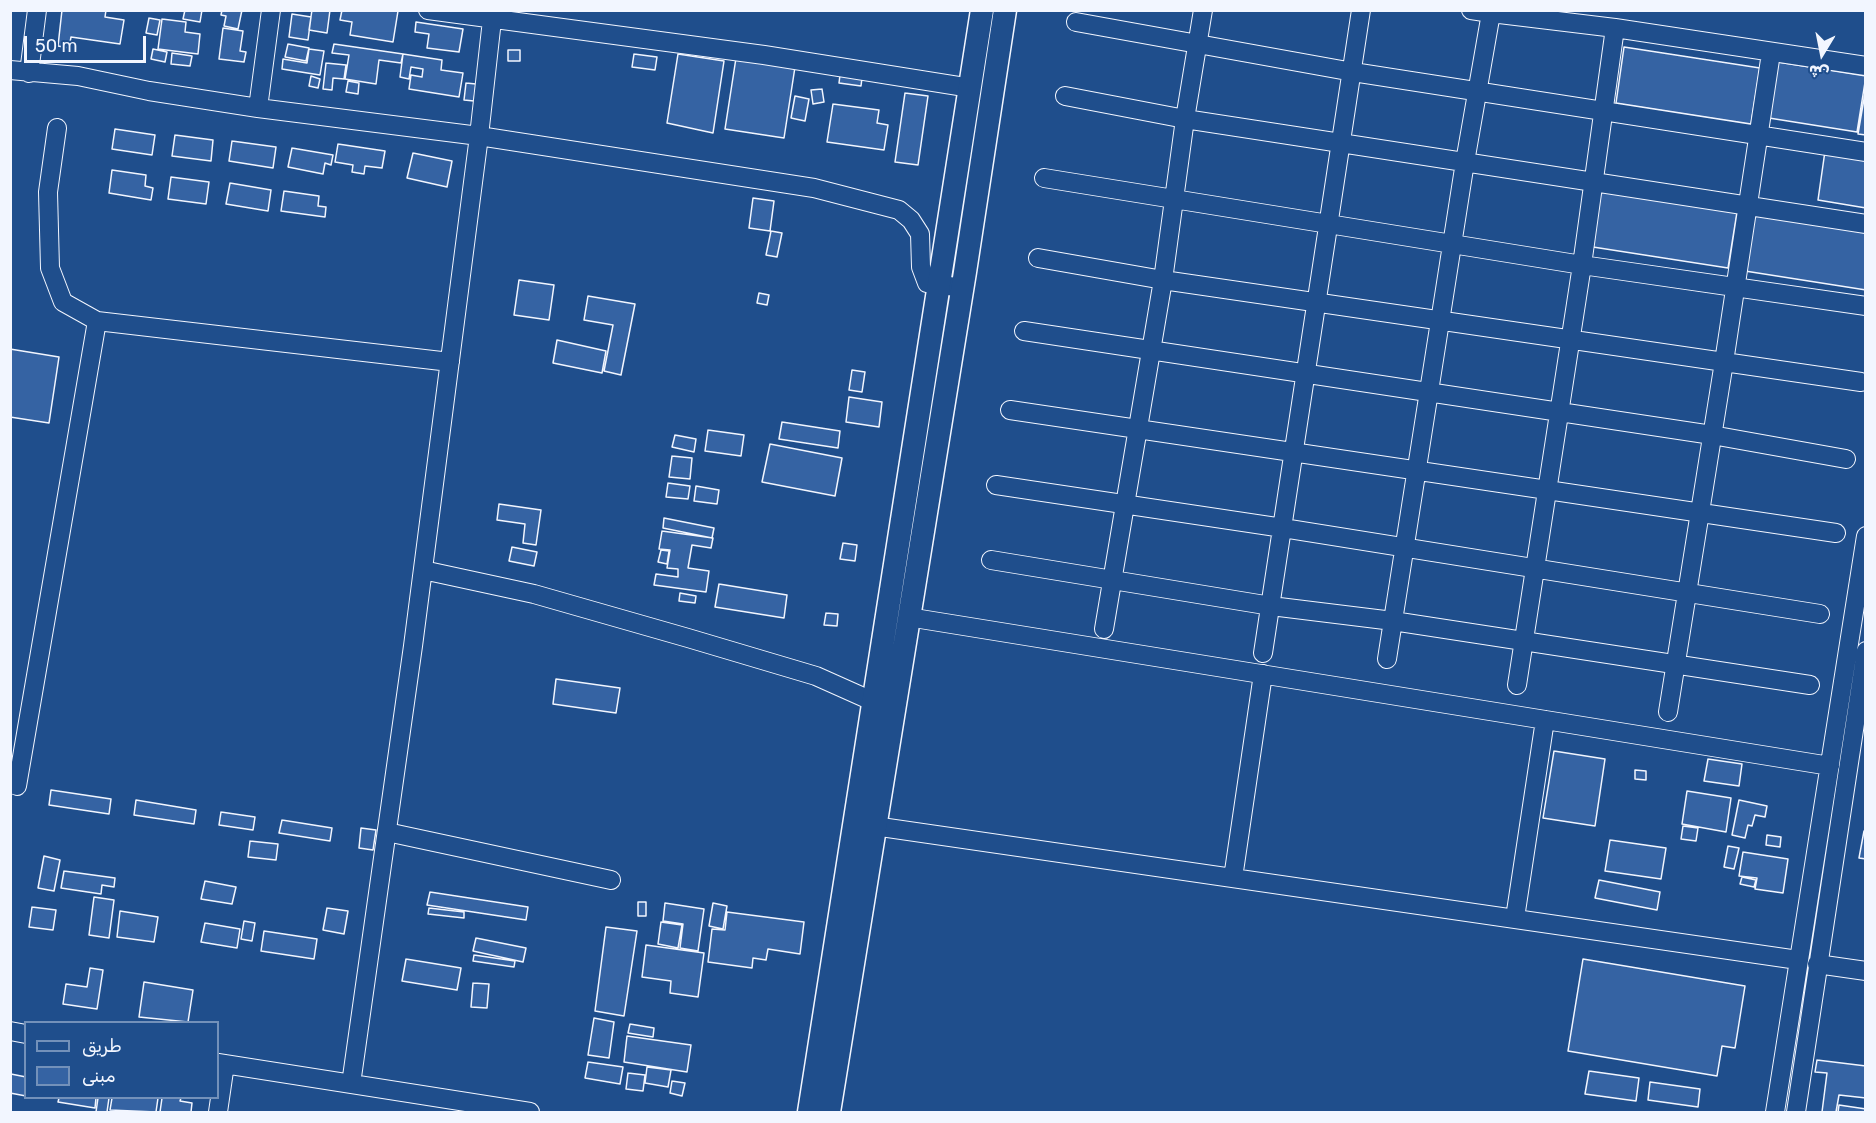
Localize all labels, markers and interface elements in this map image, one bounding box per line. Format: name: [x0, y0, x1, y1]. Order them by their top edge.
scale bar: [27, 24, 148, 62]
north arrow: [1792, 24, 1852, 84]
text: 50 m: [35, 35, 78, 57]
text: ش: [1807, 61, 1830, 83]
legend: [24, 1021, 219, 1099]
text: طريق: [82, 1035, 122, 1057]
text: مبنى: [82, 1065, 116, 1087]

